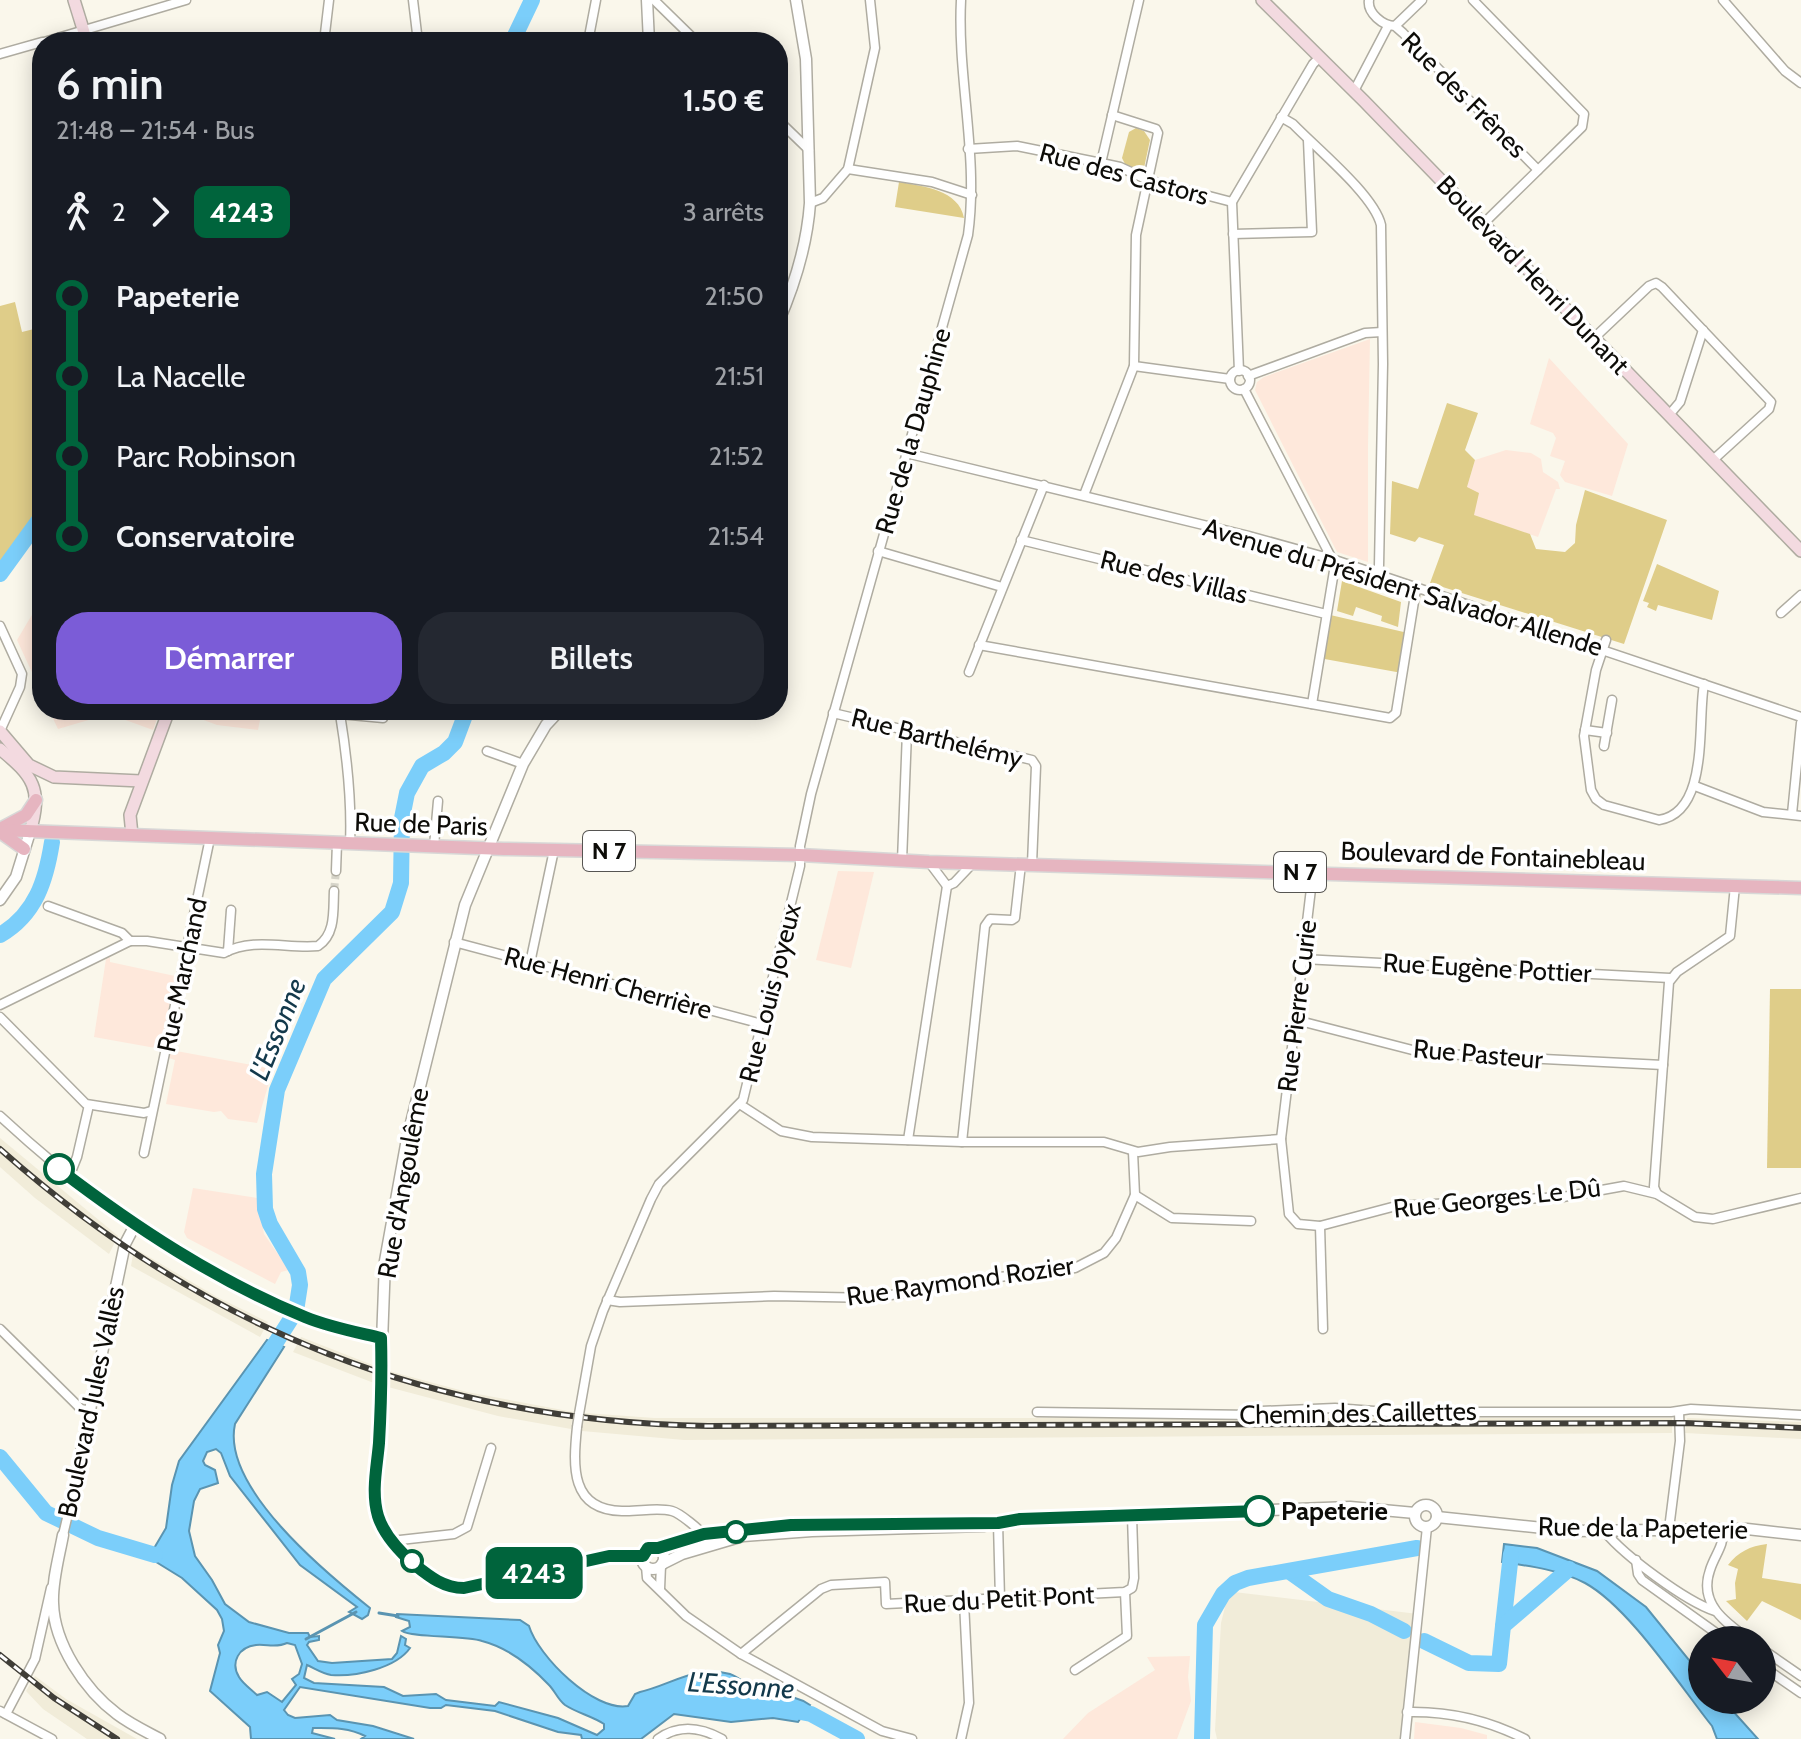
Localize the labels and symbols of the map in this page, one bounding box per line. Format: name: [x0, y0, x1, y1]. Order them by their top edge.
street label: Rue des Frênes: [1394, 25, 1534, 165]
street label: Rue des Castors: [1036, 136, 1212, 212]
street label: Boulevard Henri Dunant: [1430, 169, 1636, 381]
street label: Rue de la Dauphine: [868, 324, 958, 538]
street label: Avenue du Président Salvador Allende: [1199, 511, 1607, 663]
street label: Rue des Villas: [1097, 543, 1251, 611]
street label: Rue Barthelémy: [848, 701, 1026, 775]
street label: Rue de Paris: [354, 806, 488, 842]
road number: N 7: [583, 831, 635, 871]
street label: Boulevard de Fontainebleau: [1340, 835, 1646, 877]
road number: N 7: [1274, 852, 1326, 892]
street label: Rue Marchand: [150, 895, 214, 1055]
street label: Rue Louis Joyeux: [732, 900, 808, 1086]
street label: Rue Pierre Curie: [1271, 918, 1323, 1094]
street label: Rue Henri Cherrière: [501, 940, 715, 1026]
street label: Rue Eugène Pottier: [1382, 947, 1593, 989]
water label: L'Essonne: [241, 973, 313, 1085]
street label: Rue Pasteur: [1412, 1032, 1545, 1076]
street label: Rue d'Angoulême: [371, 1085, 435, 1281]
unlabelled marker: [44, 1154, 74, 1184]
street label: Rue Georges Le Dû: [1392, 1171, 1602, 1225]
street label: Rue Raymond Rozier: [844, 1249, 1076, 1313]
street label: Boulevard Jules Vallès: [51, 1283, 131, 1520]
street label: Chemin des Caillettes: [1239, 1395, 1477, 1431]
place label: Papeterie: [1281, 1495, 1388, 1527]
marker: Papeterie: [1244, 1496, 1274, 1526]
street label: Rue de la Papeterie: [1538, 1510, 1748, 1546]
unlabelled marker: [725, 1521, 747, 1543]
line badge: 4243: [478, 1547, 590, 1599]
unlabelled marker: [401, 1550, 423, 1572]
street label: Rue du Petit Pont: [903, 1578, 1095, 1620]
north arrow: [1688, 1626, 1776, 1714]
water label: L'Essonne: [687, 1664, 796, 1706]

